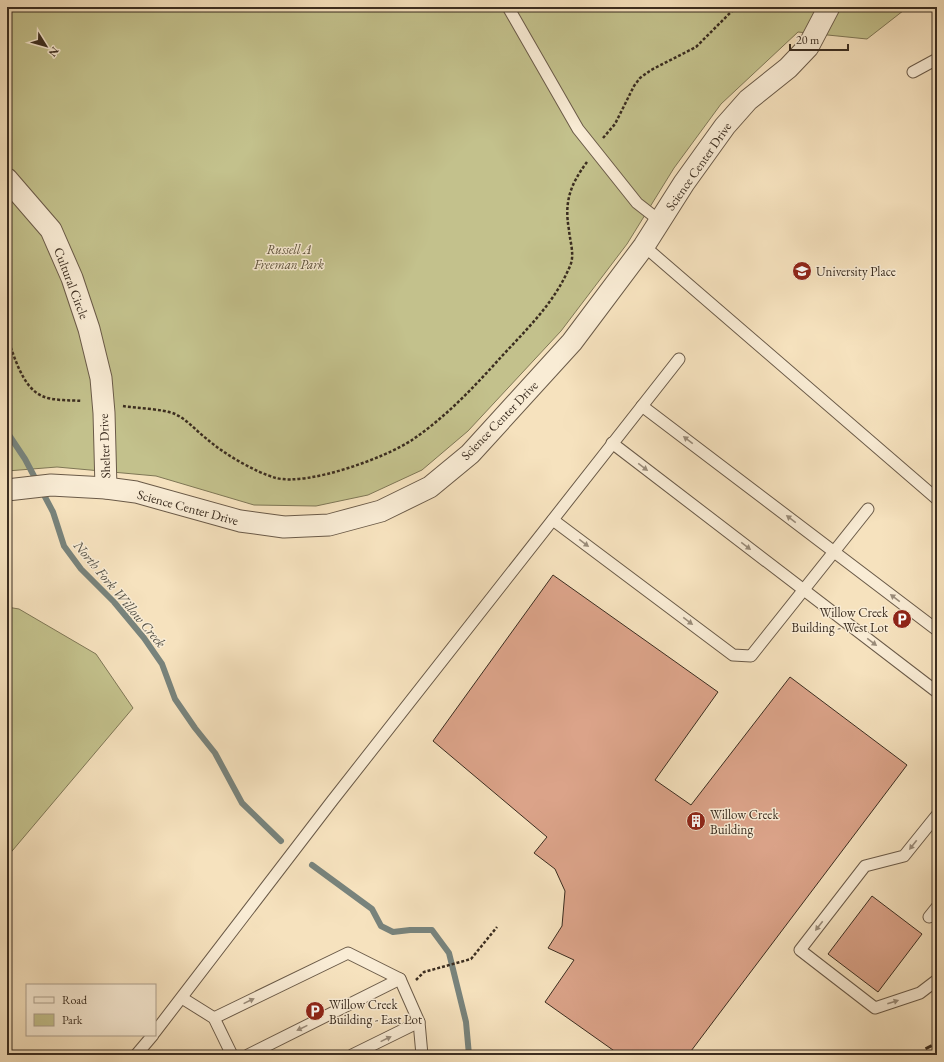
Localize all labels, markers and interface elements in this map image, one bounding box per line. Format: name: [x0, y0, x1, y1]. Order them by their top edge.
north arrow: [26, 26, 66, 66]
scale bar: [790, 26, 848, 52]
text: 20 m: [796, 32, 820, 48]
text: N: [46, 44, 62, 60]
street label: Science Center Drive: [662, 119, 735, 214]
park label: Russell A Freeman Park: [253, 241, 324, 273]
street label: Cultural Circle: [50, 245, 93, 322]
school or university icon: University Place: [791, 260, 813, 282]
place label: University Place: [816, 263, 896, 280]
street label: Science Center Drive: [457, 377, 542, 464]
street label: Shelter Drive: [95, 413, 114, 479]
one-way arrow: [683, 437, 693, 445]
one-way arrow: [637, 463, 648, 471]
street label: Science Center Drive: [135, 486, 240, 529]
one-way arrow: [786, 515, 797, 523]
water label: North Fork Willow Creek: [69, 536, 171, 652]
one-way arrow: [579, 539, 589, 547]
one-way arrow: [741, 542, 752, 550]
one-way arrow: [889, 594, 900, 602]
place label: Willow Creek Building - West Lot: [792, 604, 889, 636]
parking icon: Willow Creek Building - West Lot: [891, 608, 913, 630]
one-way arrow: [683, 617, 693, 625]
one-way arrow: [866, 638, 877, 646]
place label: Willow Creek Building: [710, 806, 779, 838]
building icon: Willow Creek Building: [685, 810, 707, 832]
one-way arrow: [909, 840, 917, 851]
one-way arrow: [814, 920, 823, 931]
legend: [26, 984, 156, 1036]
text: Road: [62, 992, 88, 1008]
place label: Willow Creek Building - East Lot: [329, 996, 422, 1028]
one-way arrow: [243, 998, 255, 1004]
one-way arrow: [888, 999, 900, 1005]
parking icon: Willow Creek Building - East Lot: [304, 1000, 326, 1022]
text: Park: [62, 1012, 83, 1028]
one-way arrow: [296, 1025, 308, 1031]
one-way arrow: [380, 1036, 391, 1042]

